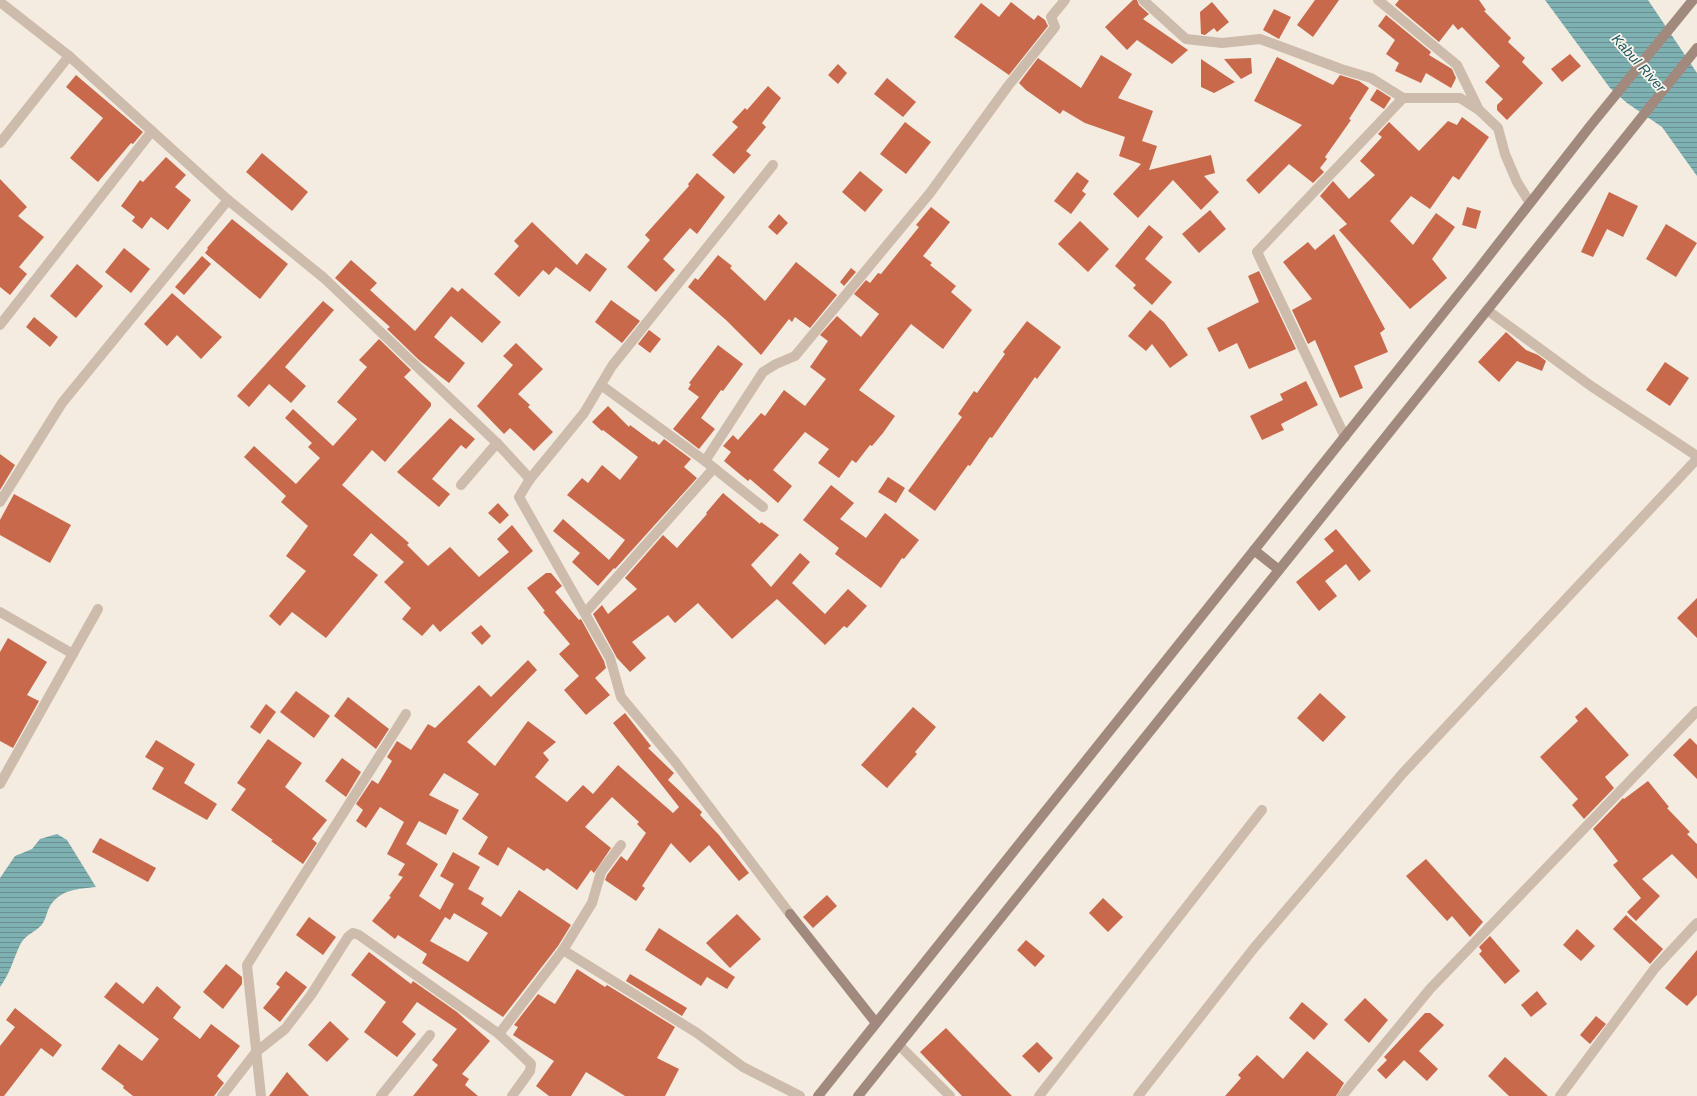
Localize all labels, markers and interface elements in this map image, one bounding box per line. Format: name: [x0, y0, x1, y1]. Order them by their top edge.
water label: Kabul River: [1609, 31, 1670, 96]

